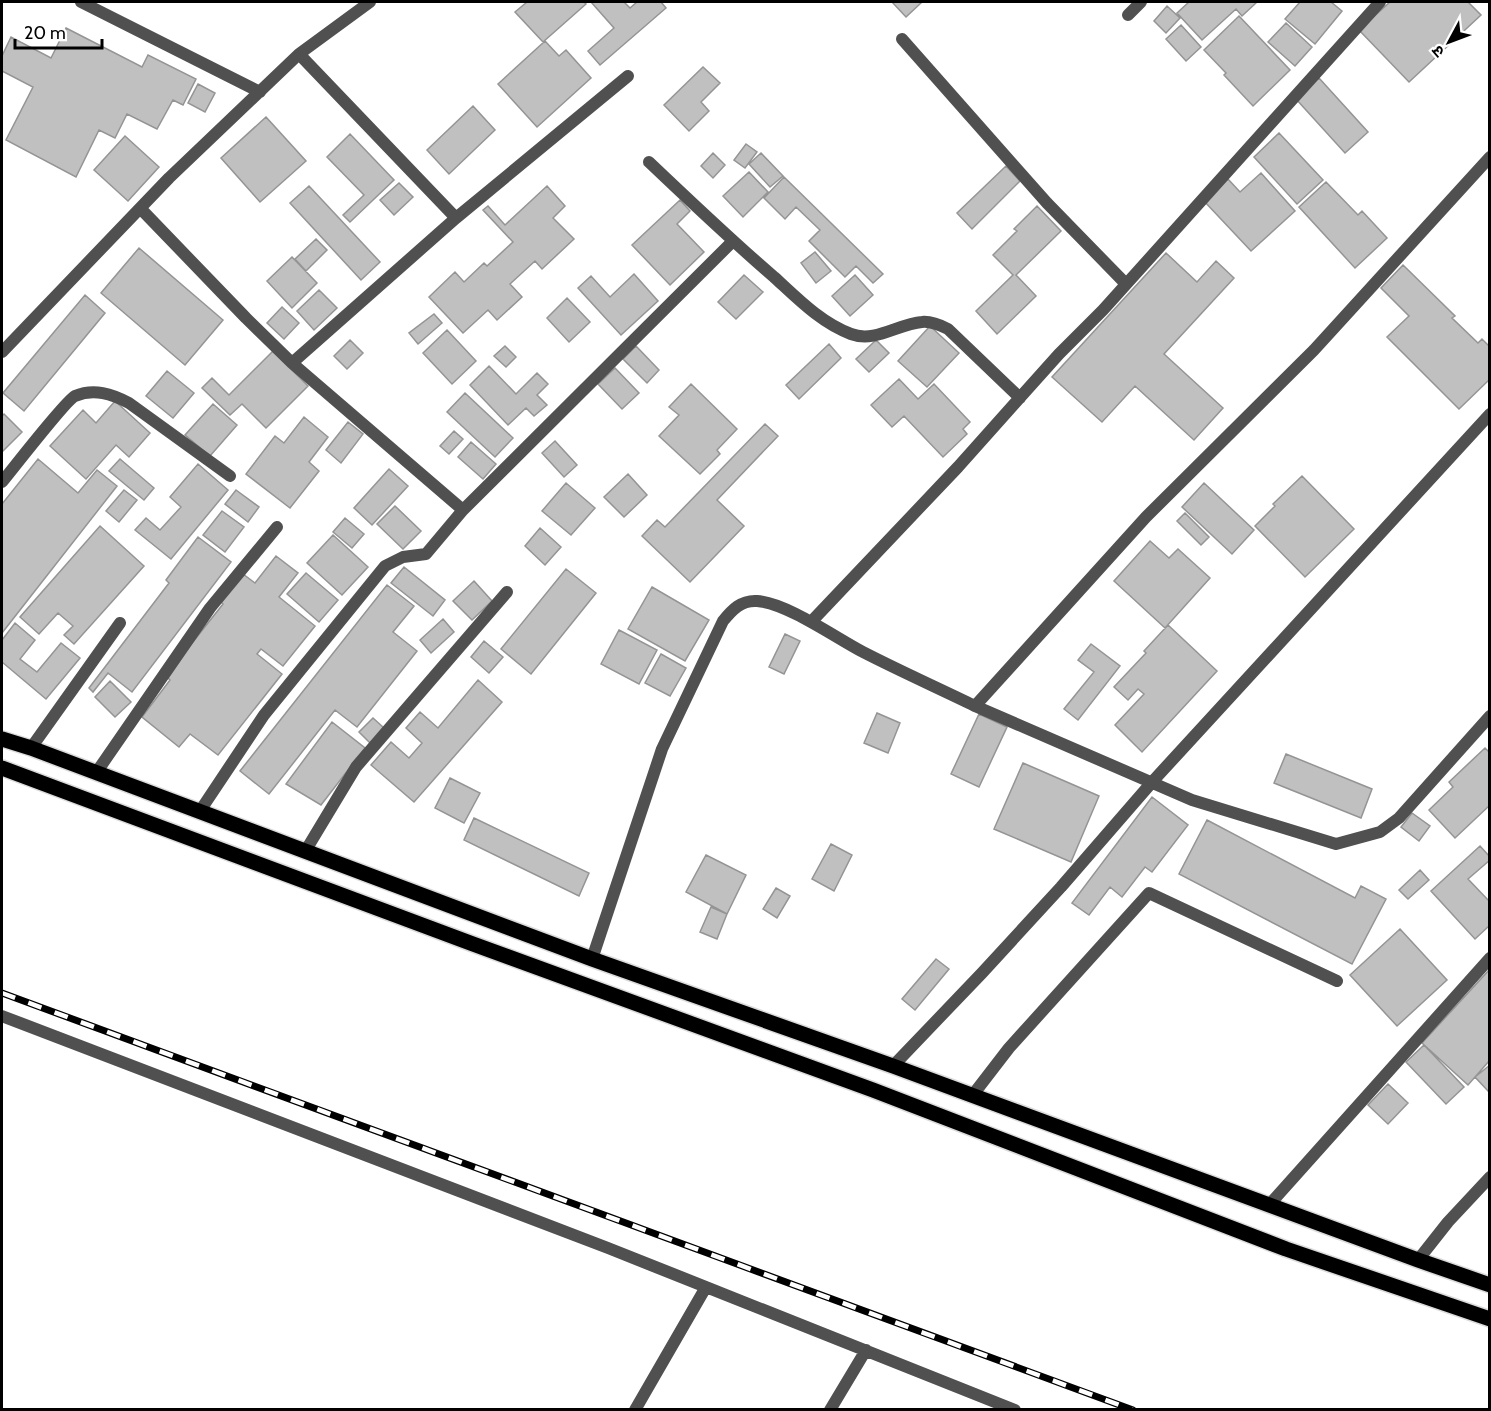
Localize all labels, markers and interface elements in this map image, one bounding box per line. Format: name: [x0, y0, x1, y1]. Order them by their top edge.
scale bar: [15, 12, 102, 50]
north arrow: [1419, 12, 1479, 72]
text: 20 m: [24, 22, 66, 44]
text: उ: [1427, 41, 1448, 61]

